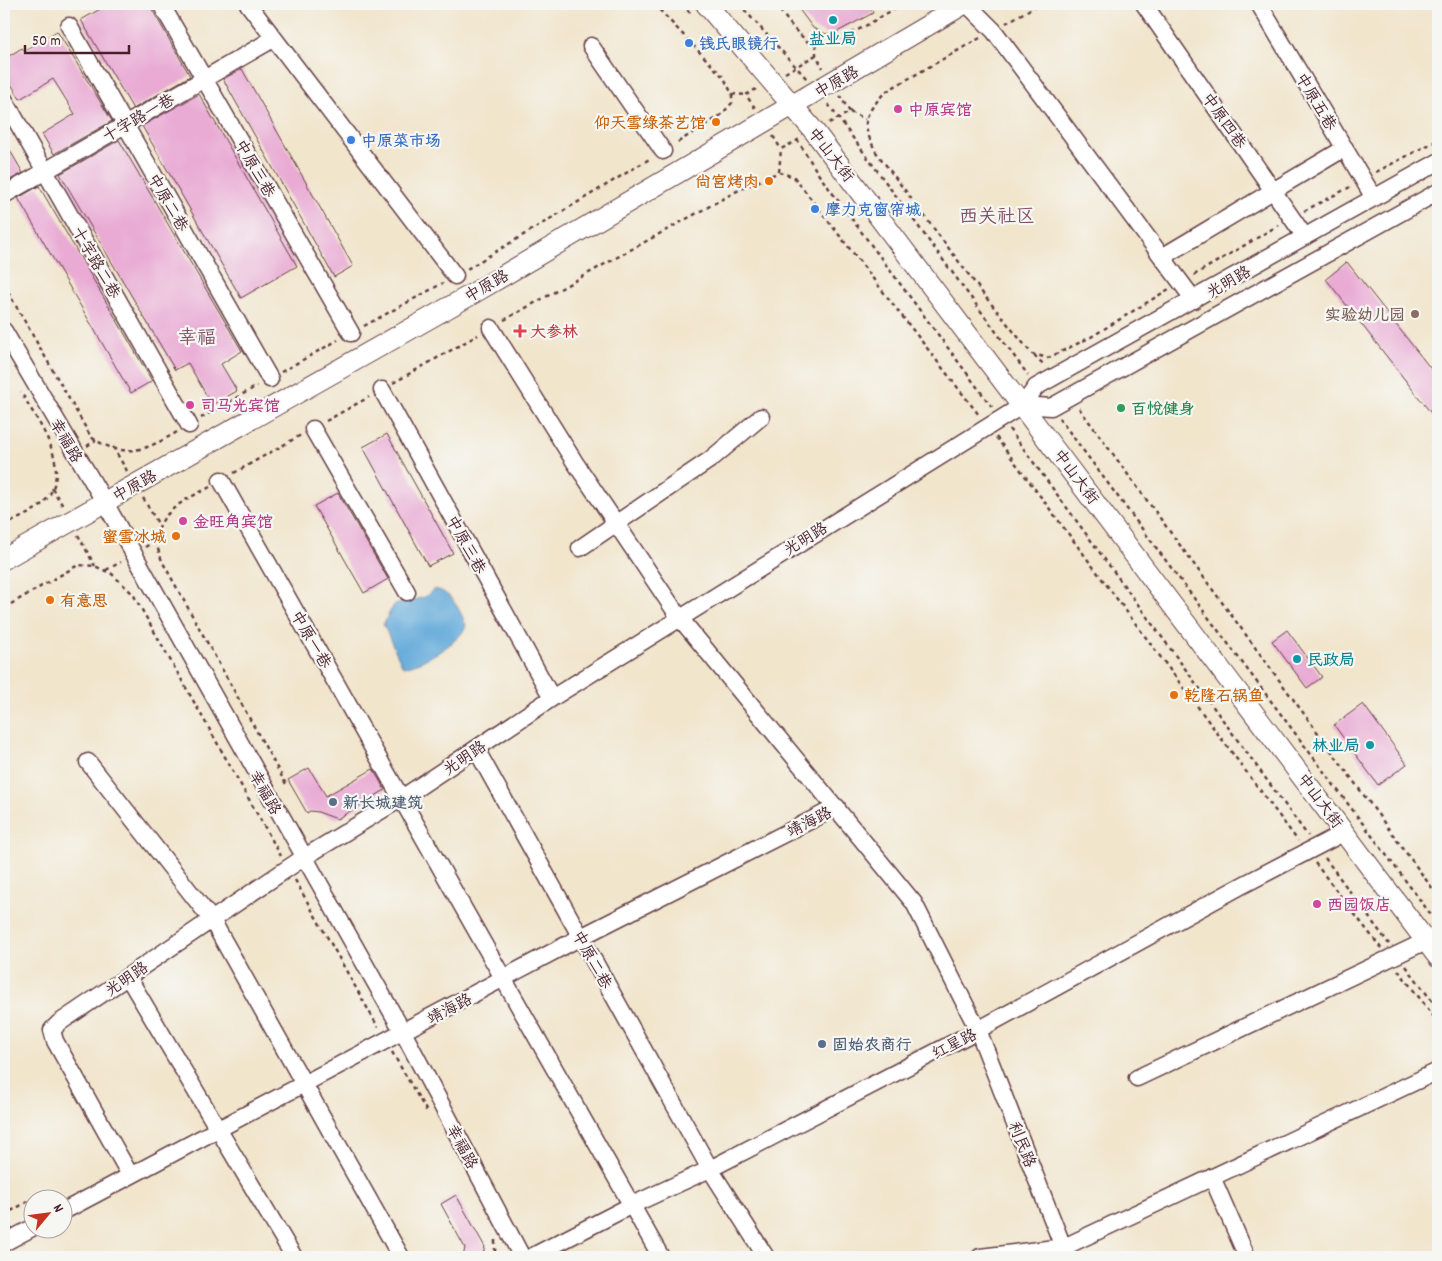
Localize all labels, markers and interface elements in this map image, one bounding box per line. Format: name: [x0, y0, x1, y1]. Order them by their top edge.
marker: 盐业局: [827, 14, 839, 26]
scale bar: [25, 22, 129, 54]
place label: 盐业局: [809, 29, 857, 52]
text: 50 m: [32, 31, 61, 53]
place label: 钱氏眼镜行: [699, 34, 779, 57]
marker: 钱氏眼镜行: [683, 37, 695, 49]
street label: 中原路: [811, 61, 864, 105]
street label: 中原五巷: [1289, 69, 1341, 136]
street label: 十字路一巷: [99, 89, 180, 149]
street label: 中原四巷: [1195, 89, 1251, 154]
place label: 中原宾馆: [908, 100, 972, 123]
marker: 中原宾馆: [892, 103, 904, 115]
place label: 仰天雪绿茶艺馆: [594, 113, 706, 136]
marker: 仰天雪绿茶艺馆: [710, 116, 722, 128]
street label: 中山大街: [801, 123, 859, 188]
place label: 中原菜市场: [361, 131, 441, 154]
marker: 中原菜市场: [345, 134, 357, 146]
street label: 中原三巷: [228, 136, 280, 203]
street label: 中原二巷: [141, 170, 193, 237]
place label: 尚宫烤肉: [695, 172, 759, 195]
marker: 尚宫烤肉: [763, 175, 775, 187]
place label: 摩力克窗帘城: [825, 200, 921, 223]
marker: 摩力克窗帘城: [809, 203, 821, 215]
district label: 西关社区: [959, 205, 1035, 232]
street label: 十字路二巷: [65, 223, 125, 304]
street label: 光明路: [1203, 261, 1256, 305]
street label: 中原路: [461, 265, 514, 309]
place label: 实验幼儿园: [1325, 305, 1405, 328]
marker: 实验幼儿园: [1409, 308, 1421, 320]
place label: 大参林: [530, 322, 578, 345]
marker: 大参林: [514, 325, 526, 337]
district label: 幸福: [178, 326, 216, 353]
place label: 司马光宾馆: [200, 396, 280, 419]
marker: 司马光宾馆: [184, 399, 196, 411]
place label: 百悦健身: [1131, 399, 1195, 422]
marker: 百悦健身: [1115, 402, 1127, 414]
street label: 幸福路: [43, 415, 87, 468]
street label: 中山大街: [1047, 445, 1103, 510]
street label: 中原路: [109, 465, 162, 509]
place label: 金旺角宾馆: [193, 512, 273, 535]
street label: 中原三巷: [439, 512, 490, 579]
marker: 金旺角宾馆: [177, 515, 189, 527]
street label: 光明路: [780, 518, 833, 563]
place label: 蜜雪冰城: [102, 527, 166, 550]
marker: 蜜雪冰城: [170, 530, 182, 542]
place label: 有意思: [60, 591, 108, 614]
marker: 有意思: [44, 594, 56, 606]
street label: 中原一巷: [284, 607, 336, 674]
place label: 民政局: [1307, 650, 1355, 673]
marker: 民政局: [1291, 653, 1303, 665]
place label: 乾隆石锅鱼: [1184, 686, 1264, 709]
marker: 乾隆石锅鱼: [1168, 689, 1180, 701]
street label: 光明路: [439, 736, 492, 782]
place label: 林业局: [1312, 736, 1360, 759]
marker: 林业局: [1364, 739, 1376, 751]
street label: 幸福路: [242, 767, 286, 820]
street label: 中山大街: [1291, 769, 1347, 834]
place label: 新长城建筑: [343, 793, 423, 816]
marker: 新长城建筑: [327, 796, 339, 808]
street label: 靖海路: [784, 802, 837, 844]
place label: 西园饭店: [1327, 895, 1391, 918]
marker: 西园饭店: [1311, 898, 1323, 910]
street label: 中原二巷: [565, 927, 616, 994]
street label: 光明路: [101, 957, 154, 1003]
street label: 靖海路: [424, 989, 477, 1032]
street label: 红星路: [929, 1024, 982, 1066]
place label: 固始农商行: [832, 1035, 912, 1058]
marker: 固始农商行: [816, 1038, 828, 1050]
street label: 利民路: [1001, 1118, 1040, 1172]
street label: 幸福路: [439, 1121, 482, 1174]
north arrow: [22, 1188, 72, 1238]
text: N: [47, 1201, 68, 1217]

